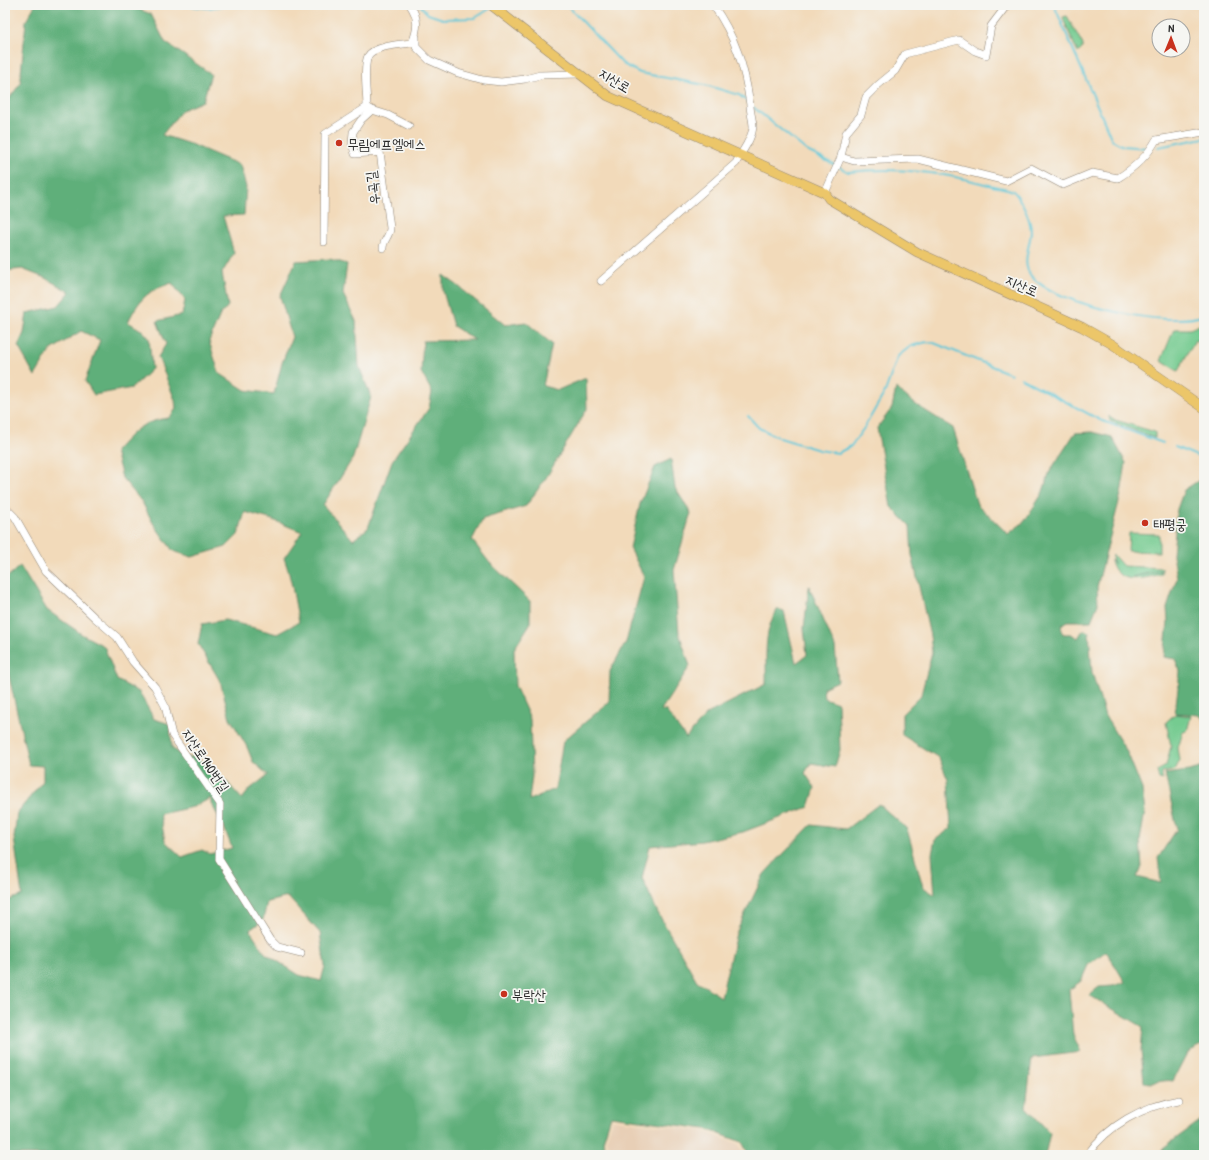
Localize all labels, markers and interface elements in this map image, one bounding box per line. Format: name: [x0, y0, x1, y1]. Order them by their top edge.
north arrow: [1151, 18, 1191, 58]
text: N: [1168, 21, 1174, 35]
street label: 지산로: [596, 63, 634, 97]
place label: 무림에프엘에스: [347, 134, 426, 153]
marker: 무림에프엘에스: [334, 138, 344, 148]
street label: 우곡길: [360, 169, 383, 206]
street label: 지산로: [1003, 269, 1041, 301]
place label: 태평궁: [1153, 514, 1187, 533]
marker: 태평궁: [1140, 518, 1150, 528]
street label: 지산로140번길: [178, 724, 235, 796]
place label: 부락산: [512, 985, 547, 1004]
marker: 부락산: [499, 989, 509, 999]

